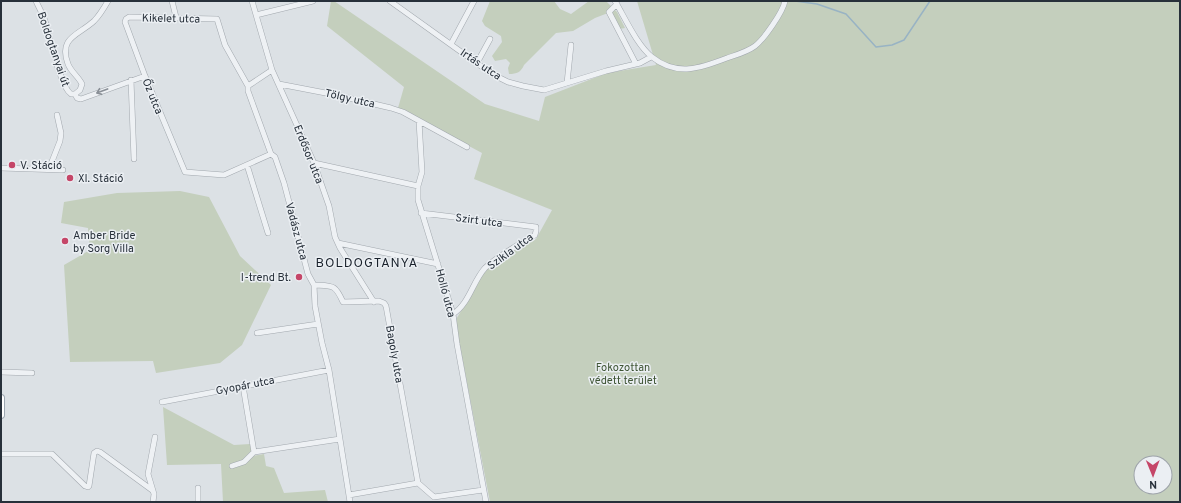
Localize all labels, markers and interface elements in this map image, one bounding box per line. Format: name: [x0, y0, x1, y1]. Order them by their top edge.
street label: Boldogtanyai út: [34, 10, 72, 89]
street label: Kikelet utca: [142, 11, 200, 27]
street label: Irtás utca: [457, 46, 504, 84]
street label: Őz utca: [139, 76, 167, 117]
street label: Tölgy utca: [323, 86, 376, 112]
one-way arrow: [97, 88, 109, 96]
street label: Erdősor utca: [290, 123, 326, 186]
place label: V. Stáció: [20, 159, 62, 173]
marker: V. Stáció: [7, 160, 17, 170]
place label: XI. Stáció: [78, 172, 123, 186]
marker: XI. Stáció: [65, 173, 75, 183]
street label: Vadász utca: [282, 201, 310, 262]
street label: Szirt utca: [454, 211, 504, 231]
place label: Amber Bride by Sorg Villa: [73, 229, 135, 256]
street label: Szikla utca: [485, 230, 536, 273]
marker: Amber Bride by Sorg Villa: [60, 236, 70, 246]
district label: BOLDOGTANYA: [316, 256, 418, 272]
street label: Holló utca: [432, 267, 458, 319]
place label: I-trend Bt.: [241, 271, 291, 285]
marker: I-trend Bt.: [294, 272, 304, 282]
street label: Bagoly utca: [382, 324, 406, 384]
park label: Fokozottan védett terület: [589, 361, 657, 388]
street label: Gyopár utca: [215, 373, 276, 399]
north arrow: [1133, 455, 1173, 495]
text: N: [1149, 477, 1157, 491]

